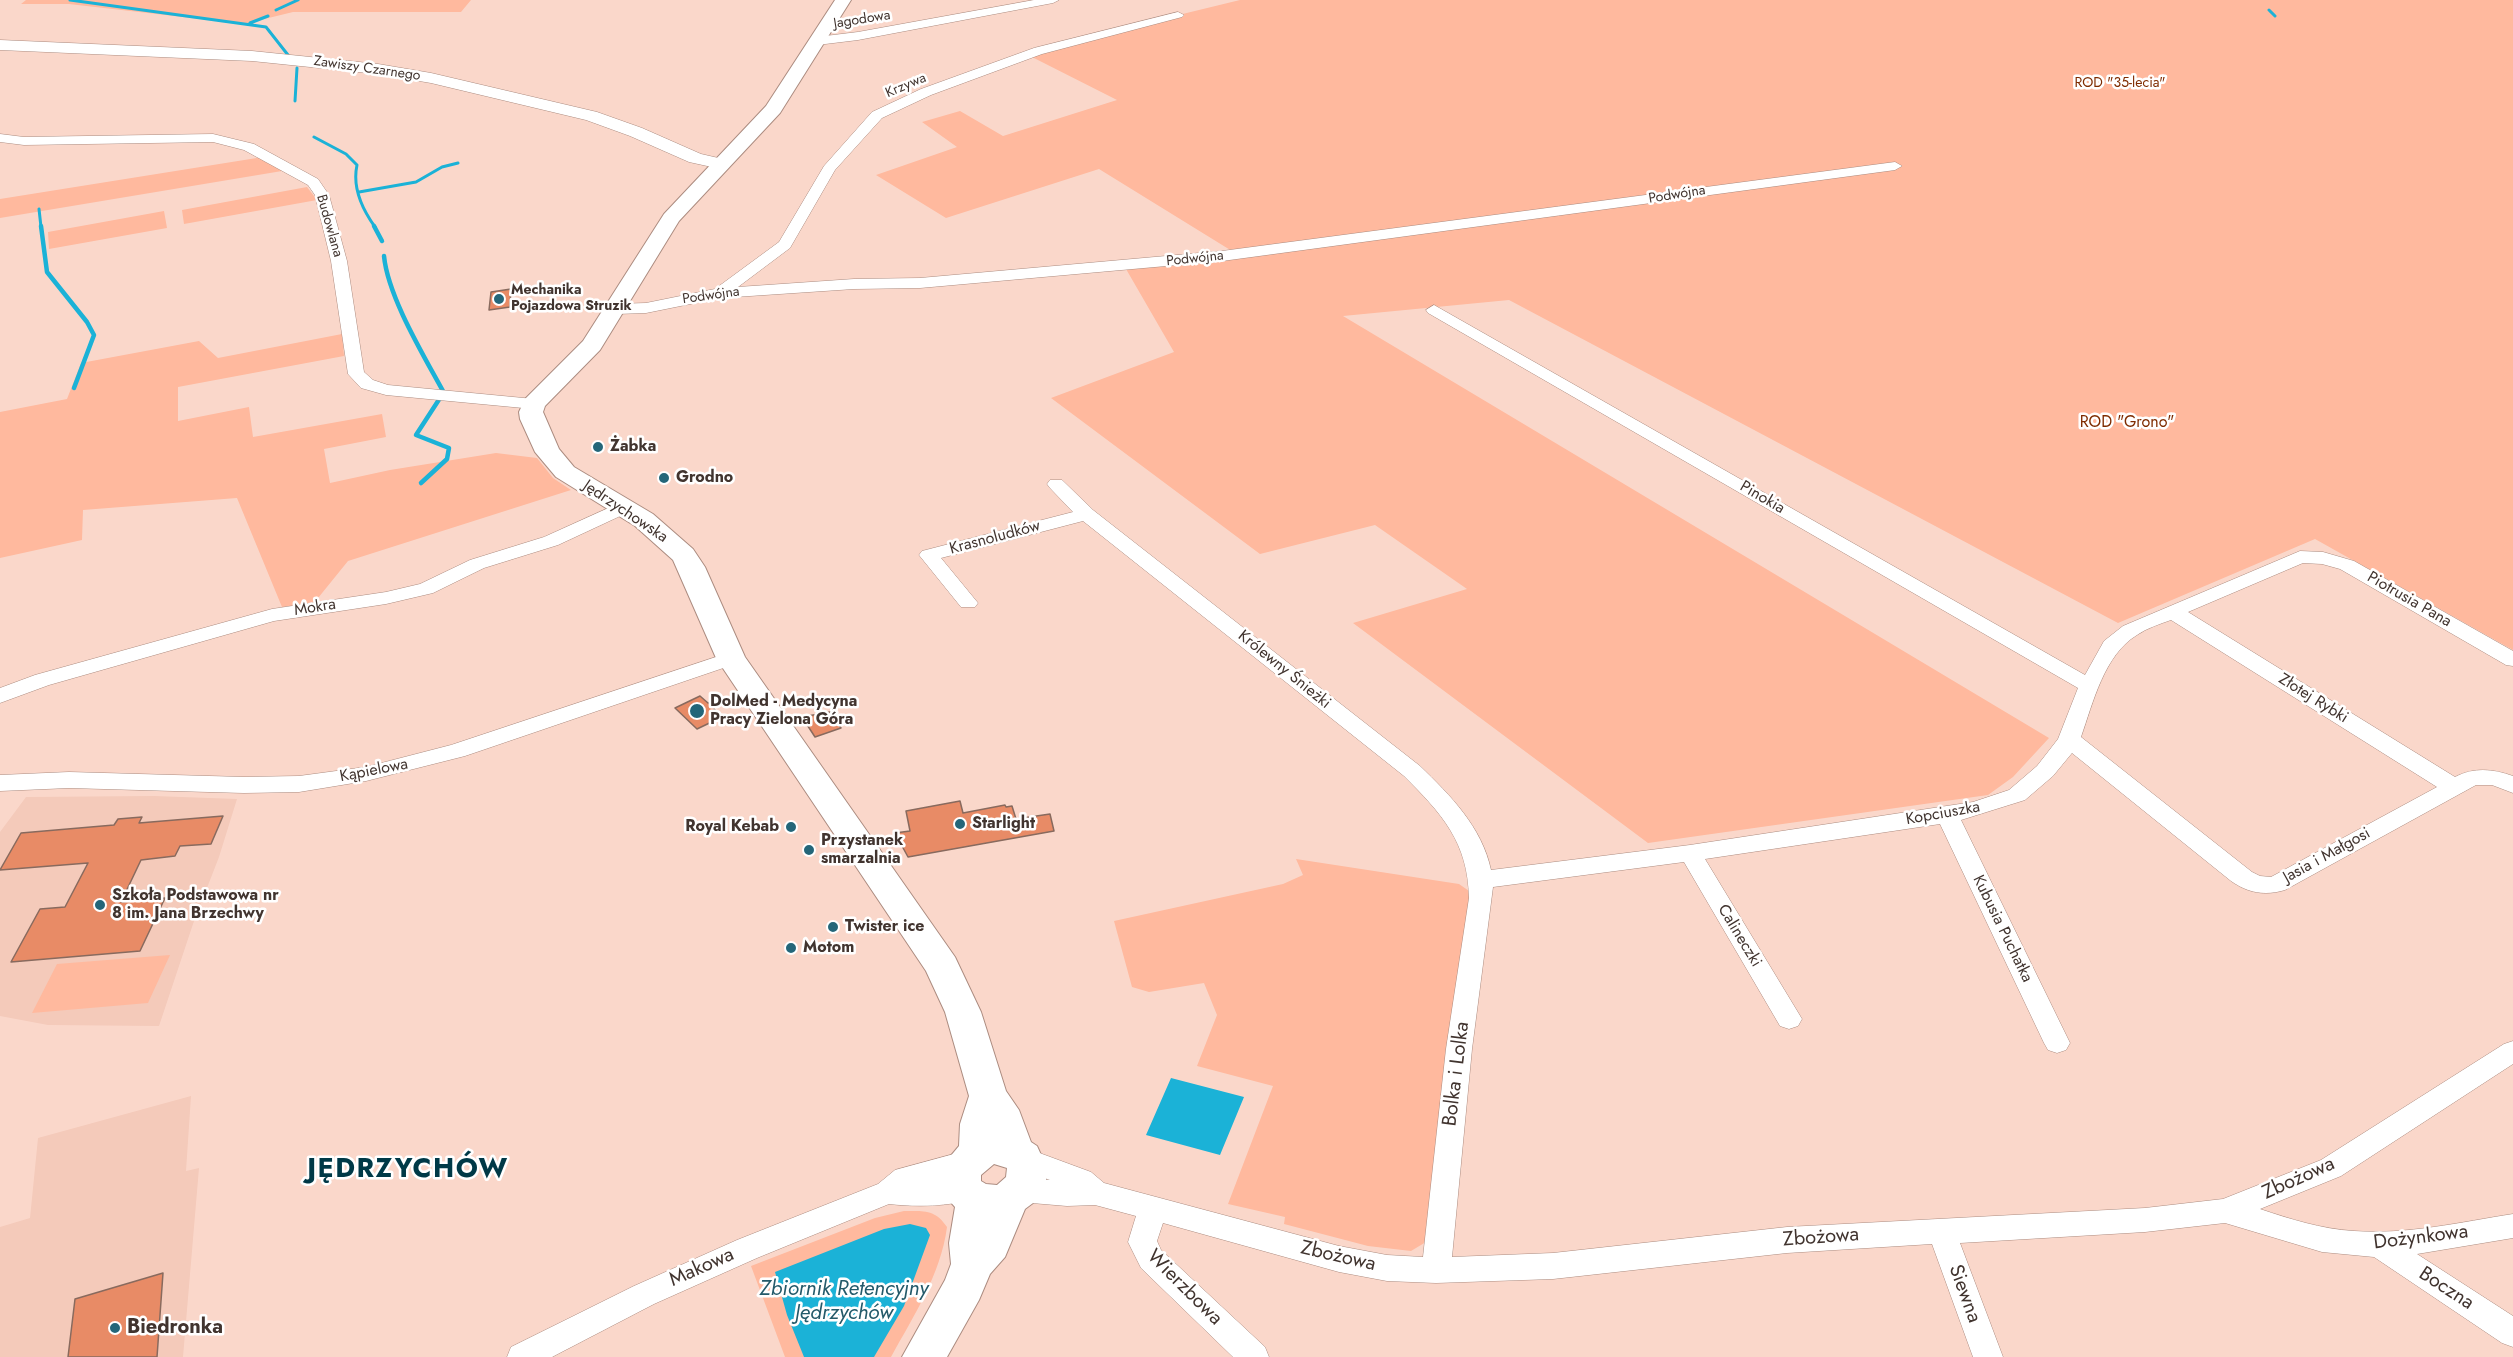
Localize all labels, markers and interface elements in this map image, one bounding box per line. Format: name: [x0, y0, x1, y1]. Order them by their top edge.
street label: Jagodowa: [832, 7, 892, 33]
street label: Zawiszy Czarnego: [312, 53, 422, 85]
street label: Krzywa: [883, 70, 929, 102]
park label: ROD "35-lecia": [2074, 76, 2166, 92]
street label: Podwójna: [1647, 182, 1707, 208]
street label: Budowlana: [312, 193, 346, 259]
street label: Podwójna: [1166, 248, 1224, 270]
place label: Mechanika Pojazdowa Struzik: [511, 283, 632, 316]
street label: Podwójna: [681, 284, 741, 308]
marker: Mechanika Pojazdowa Struzik: [492, 292, 506, 306]
park label: ROD "Grono": [2080, 413, 2174, 433]
place label: Żabka: [610, 437, 656, 457]
marker: Żabka: [591, 440, 605, 454]
place label: Grodno: [676, 468, 733, 488]
marker: Grodno: [657, 471, 671, 485]
street label: Jędrzychowska: [579, 477, 671, 547]
street label: Pinokia: [1736, 477, 1788, 519]
street label: Krasnoludków: [948, 517, 1042, 559]
street label: Piotrusia Pana: [2363, 568, 2455, 632]
street label: Mokra: [293, 595, 337, 621]
street label: Królewny Śnieżki: [1234, 627, 1334, 713]
street label: Złotej Rybki: [2275, 670, 2351, 728]
place label: DolMed - Medycyna Pracy Zielona Góra: [710, 692, 857, 730]
marker: DolMed - Medycyna Pracy Zielona Góra: [688, 702, 706, 720]
street label: Kąpielowa: [338, 755, 410, 787]
street label: Kopciuszka: [1904, 798, 1982, 830]
place label: Starlight: [972, 814, 1035, 834]
place label: Royal Kebab: [685, 817, 779, 837]
marker: Starlight: [953, 817, 967, 831]
marker: Royal Kebab: [784, 820, 798, 834]
street label: Jasia i Małgosi: [2280, 824, 2374, 888]
place label: Przystanek smarzalnia: [821, 831, 903, 869]
marker: Przystanek smarzalnia: [802, 843, 816, 857]
street label: Kubusia Puchatka: [1968, 872, 2036, 986]
place label: Szkoła Podstawowa nr 8 im. Jana Brzechwy: [112, 886, 279, 924]
marker: Szkoła Podstawowa nr 8 im. Jana Brzechwy: [93, 898, 107, 912]
street label: Calineczki: [1713, 901, 1765, 971]
place label: Twister ice: [845, 917, 925, 937]
marker: Twister ice: [826, 920, 840, 934]
place label: Motom: [803, 938, 854, 958]
marker: Motom: [784, 941, 798, 955]
street label: Bolka i Lolka: [1439, 1020, 1475, 1128]
street label: Zbożowa: [2259, 1153, 2339, 1205]
district label: JĘDRZYCHÓW: [307, 1154, 509, 1186]
street label: Dożynkowa: [2372, 1220, 2470, 1256]
street label: Zbożowa: [1782, 1223, 1860, 1253]
street label: Zbożowa: [1298, 1237, 1378, 1277]
street label: Makowa: [666, 1243, 738, 1293]
street label: Wierzbowa: [1141, 1245, 1227, 1331]
street label: Siewna: [1942, 1262, 1986, 1326]
street label: Boczna: [2414, 1262, 2478, 1316]
water label: Zbiornik Retencyjny Jędrzychów: [760, 1277, 928, 1327]
place label: Biedronka: [127, 1316, 223, 1340]
marker: Biedronka: [108, 1321, 122, 1335]

